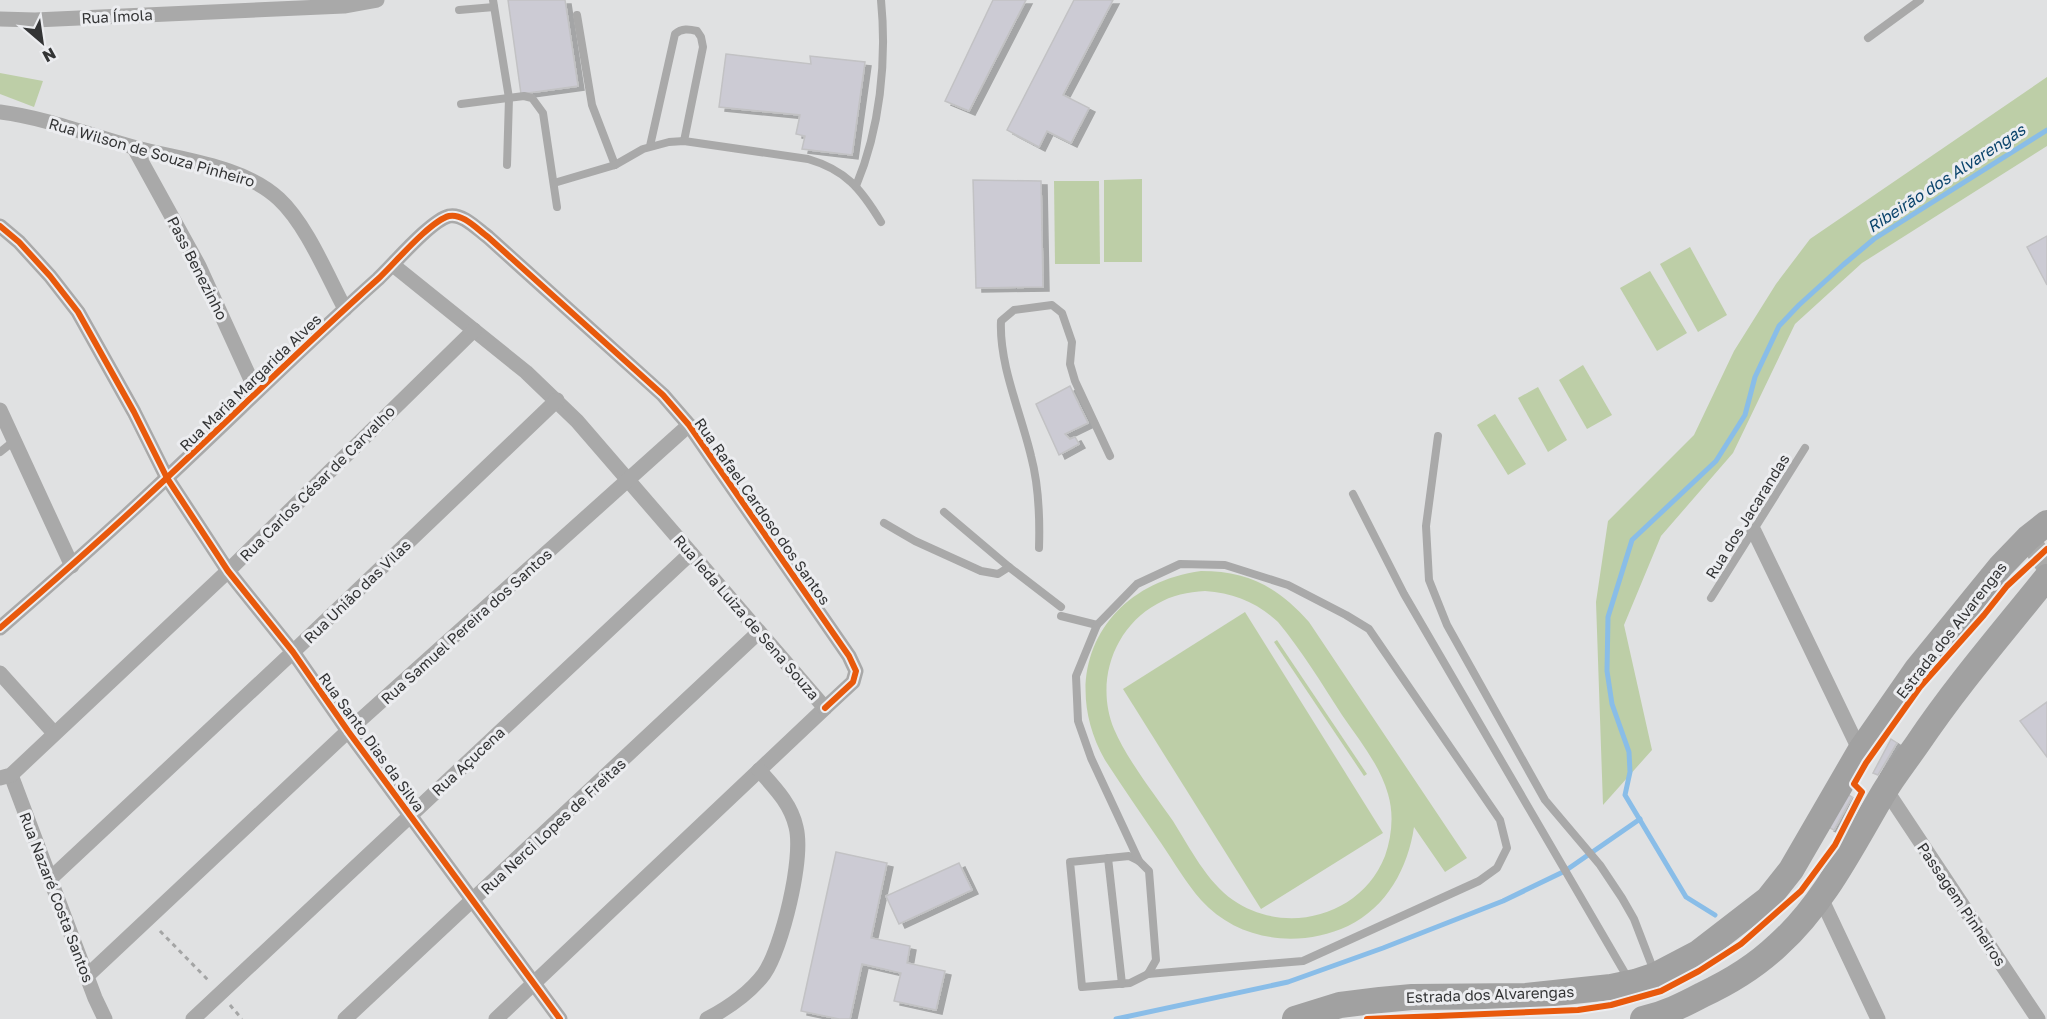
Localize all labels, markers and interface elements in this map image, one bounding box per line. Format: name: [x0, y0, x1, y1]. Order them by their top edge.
street label: Rua Ímola: [81, 5, 153, 27]
north arrow: [12, 12, 72, 72]
text: N: [39, 43, 59, 67]
street label: Rua Wilson de Souza Pinheiro: [47, 114, 257, 190]
water label: Ribeirão dos Alvarengas: [1863, 119, 2030, 237]
street label: Pass Benezinho: [164, 213, 232, 323]
street label: Rua Maria Margarida Alves: [175, 310, 325, 454]
street label: Rua Carlos César de Carvalho: [236, 402, 398, 564]
street label: Rua Rafael Cardoso dos Santos: [691, 414, 835, 608]
street label: Rua dos Jacarandas: [1701, 450, 1793, 582]
street label: Rua Ieda Luiza de Sena Souza: [670, 531, 824, 703]
street label: Rua União das Vilas: [300, 535, 414, 647]
street label: Rua Samuel Pereira dos Santos: [377, 544, 555, 708]
street label: Estrada dos Alvarengas: [1892, 558, 2010, 702]
street label: Rua Santo Dias da Silva: [315, 669, 429, 815]
street label: Rua Açucena: [428, 723, 508, 799]
street label: Rua Nerci Lopes de Freitas: [477, 754, 629, 898]
street label: Rua Nazaré Costa Santos: [16, 809, 98, 985]
street label: Passagem Pinheiros: [1914, 839, 2010, 969]
street label: Estrada dos Alvarengas: [1405, 982, 1575, 1006]

